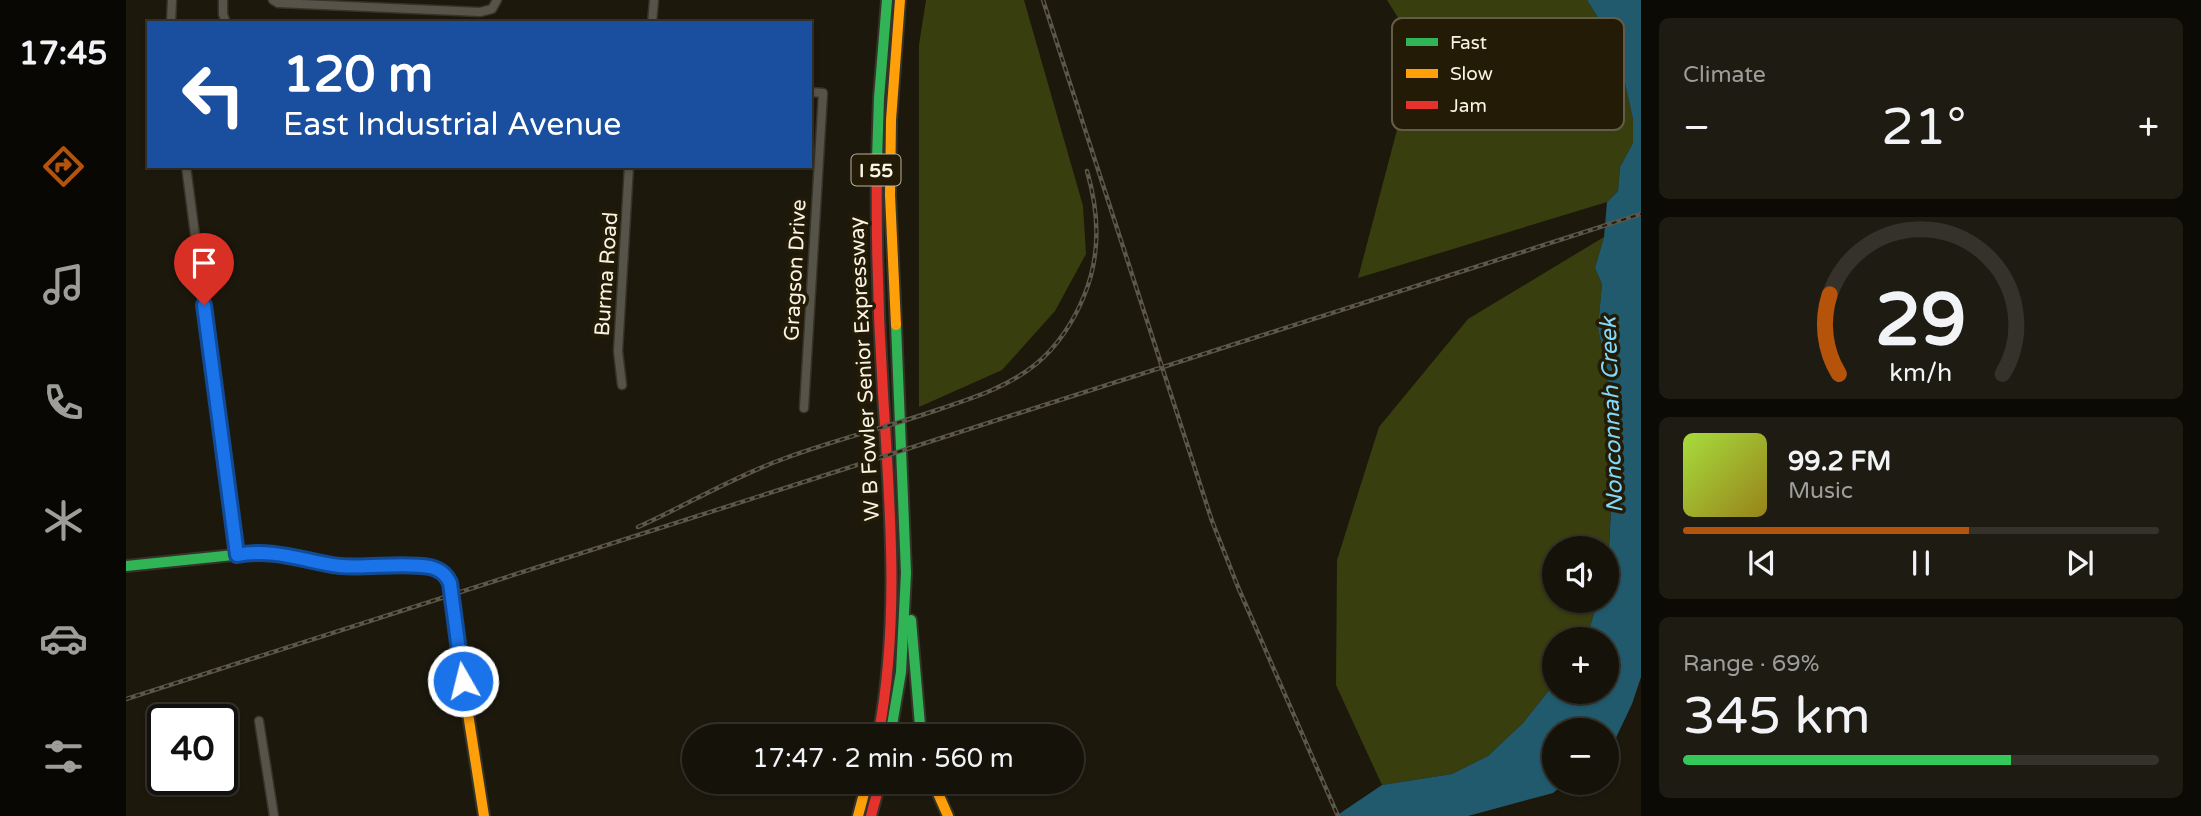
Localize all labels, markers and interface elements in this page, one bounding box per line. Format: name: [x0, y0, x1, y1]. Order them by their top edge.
legend: [1392, 18, 1624, 130]
text: Fast: [1450, 32, 1487, 54]
text: 17:45: [19, 35, 107, 73]
text: 120 m: [283, 46, 433, 105]
icon: left: [168, 49, 259, 140]
text: Climate: [1683, 61, 1766, 89]
text: Slow: [1450, 63, 1493, 85]
text: Jam: [1450, 95, 1487, 117]
text: 21°: [1881, 96, 1966, 159]
text: −: [1683, 105, 1710, 151]
text: +: [2138, 105, 2159, 151]
text: East Industrial Avenue: [283, 106, 621, 144]
icon: directions: [39, 142, 88, 191]
road number: I 55: [852, 154, 900, 186]
street label: Gragson Drive: [779, 198, 812, 341]
street label: Burma Road: [590, 211, 623, 337]
street label: W B Fowler Senior Expressway: [844, 216, 885, 522]
pin: [174, 233, 234, 305]
icon: arrive: [185, 244, 223, 282]
icon: music: [39, 260, 88, 309]
text: 29: [1875, 278, 1967, 366]
water label: Nonconnah Creek: [1595, 315, 1629, 513]
text: km/h: [1890, 358, 1952, 388]
icon: phone: [39, 378, 88, 427]
text: 99.2 FM: [1788, 446, 1891, 477]
text: Music: [1788, 477, 1853, 505]
icon: climate: [39, 496, 88, 545]
map controls: [1542, 536, 1619, 795]
button: sound: [1542, 536, 1619, 613]
icon: previous: [1743, 544, 1781, 582]
icon: pause: [1902, 544, 1940, 582]
icon: next: [2061, 544, 2099, 582]
icon: car: [39, 614, 88, 663]
button: +: [1542, 627, 1619, 704]
position arrow: [426, 644, 500, 718]
text: Range · 69%: [1683, 650, 1819, 678]
text: 345 km: [1683, 685, 1871, 748]
speed limit sign: 40: [147, 704, 238, 795]
button: −: [1542, 718, 1619, 795]
icon: filters: [39, 732, 88, 781]
text: 17:47 · 2 min · 560 m: [752, 743, 1014, 774]

